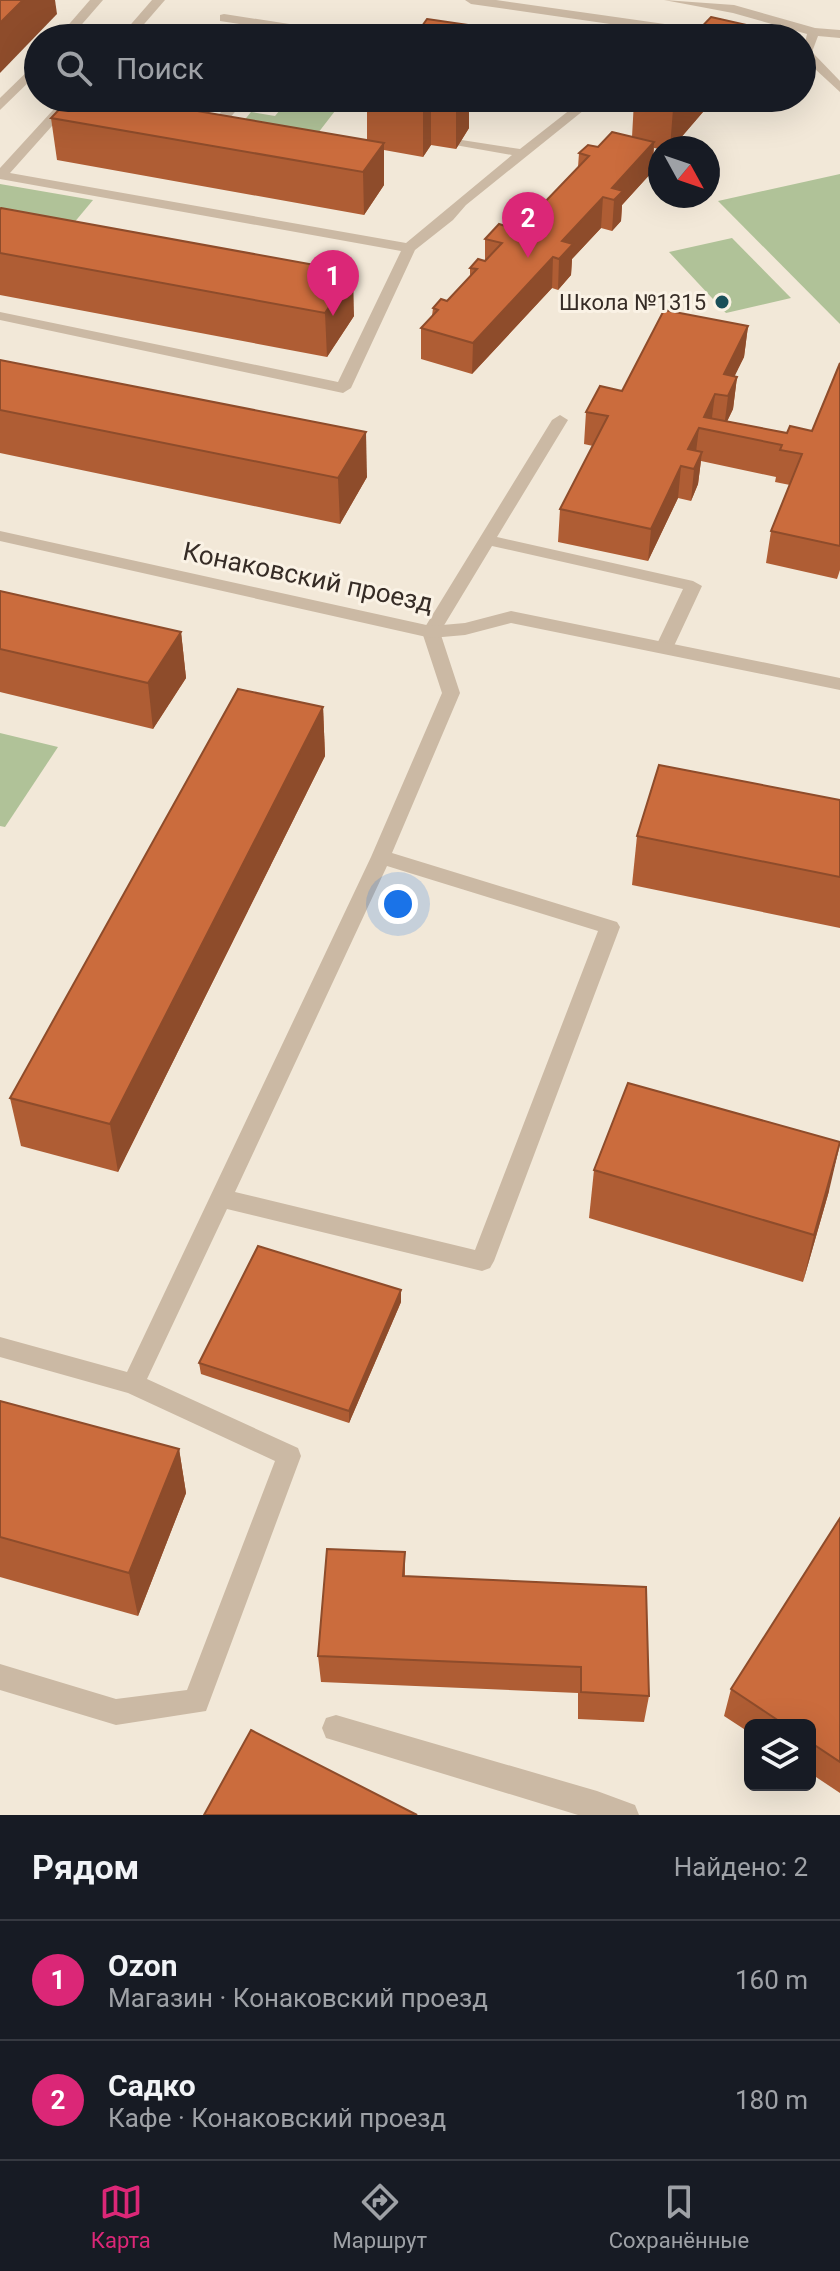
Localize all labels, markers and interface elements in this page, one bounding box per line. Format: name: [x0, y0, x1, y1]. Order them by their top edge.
search box: [24, 24, 816, 112]
icon: search: [52, 46, 96, 90]
text: Поиск: [116, 51, 204, 86]
north arrow: [648, 136, 720, 208]
pin: 2: [502, 192, 554, 258]
pin: 1: [307, 250, 359, 316]
place label: Школа №1315: [559, 290, 706, 315]
marker: Школа №1315: [713, 293, 731, 311]
street label: Конаковский проезд: [180, 536, 436, 618]
your location: [378, 884, 418, 924]
map controls: [744, 1719, 816, 1791]
button: layers: [744, 1719, 816, 1791]
text: Рядом: [32, 1847, 139, 1887]
text: Найдено: 2: [674, 1852, 808, 1882]
text: Ozon: [108, 1948, 177, 1983]
text: 1: [51, 1965, 65, 1995]
text: 160 m: [735, 1965, 808, 1995]
text: Магазин · Конаковский проезд: [108, 1983, 488, 2013]
text: Садко: [108, 2068, 196, 2103]
text: 2: [51, 2085, 65, 2115]
text: 180 m: [735, 2085, 808, 2115]
text: Кафе · Конаковский проезд: [108, 2103, 446, 2133]
tab: Карта: [91, 2180, 151, 2253]
tab: Маршрут: [333, 2180, 427, 2253]
tab: Сохранённые: [609, 2180, 749, 2253]

